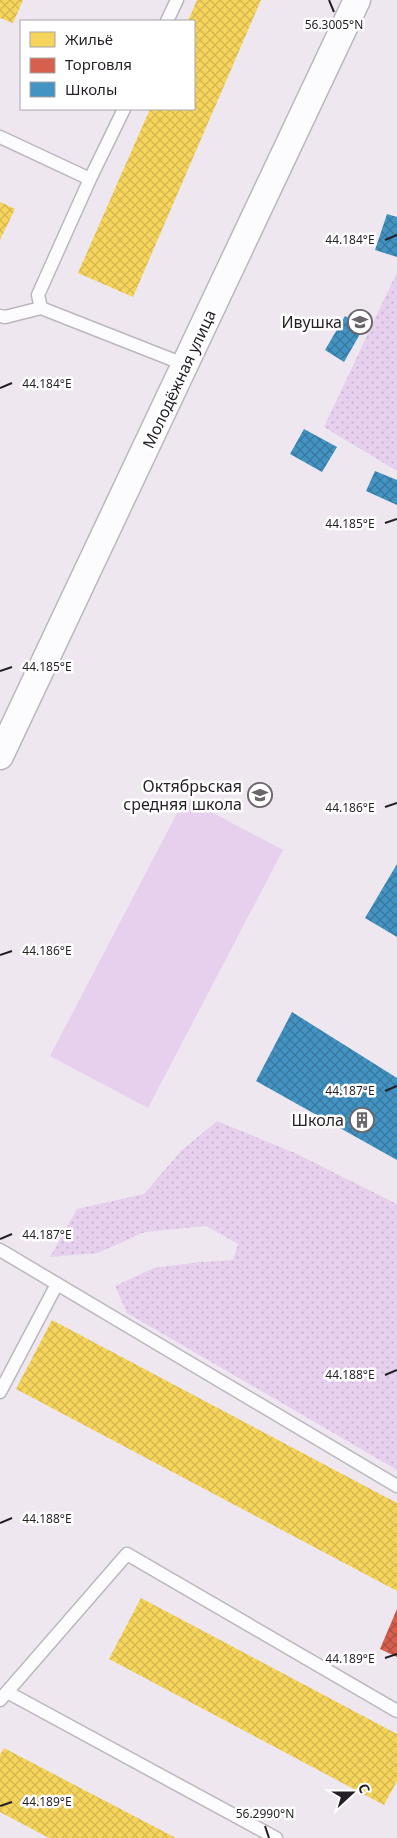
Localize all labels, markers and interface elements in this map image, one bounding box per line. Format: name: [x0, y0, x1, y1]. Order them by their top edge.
text: 56.3005°N: [305, 16, 363, 33]
legend: [20, 20, 195, 110]
text: Жильё: [65, 29, 113, 49]
text: Торговля: [65, 54, 132, 74]
text: Школы: [65, 79, 117, 99]
text: 44.184°E: [325, 231, 375, 248]
street label: Молодёжная улица: [137, 306, 221, 452]
school or university icon: Ивушка: [347, 309, 373, 335]
place label: Ивушка: [282, 311, 342, 333]
text: 44.184°E: [22, 375, 72, 392]
text: 44.185°E: [325, 515, 375, 532]
text: 44.185°E: [22, 658, 72, 675]
place label: Октябрьская средняя школа: [123, 775, 242, 815]
school or university icon: Октябрьская средняя школа: [247, 782, 273, 808]
text: 44.186°E: [325, 799, 375, 816]
text: 44.186°E: [22, 942, 72, 959]
text: 44.187°E: [325, 1082, 375, 1099]
building icon: Школа: [349, 1107, 375, 1133]
place label: Школа: [291, 1109, 344, 1131]
text: 44.187°E: [22, 1226, 72, 1243]
text: 44.188°E: [325, 1366, 375, 1383]
text: 44.188°E: [22, 1510, 72, 1527]
text: 44.189°E: [325, 1650, 375, 1667]
north arrow: [327, 1768, 377, 1818]
text: С: [354, 1781, 375, 1796]
text: 44.189°E: [22, 1793, 72, 1810]
text: 56.2990°N: [236, 1805, 294, 1822]

